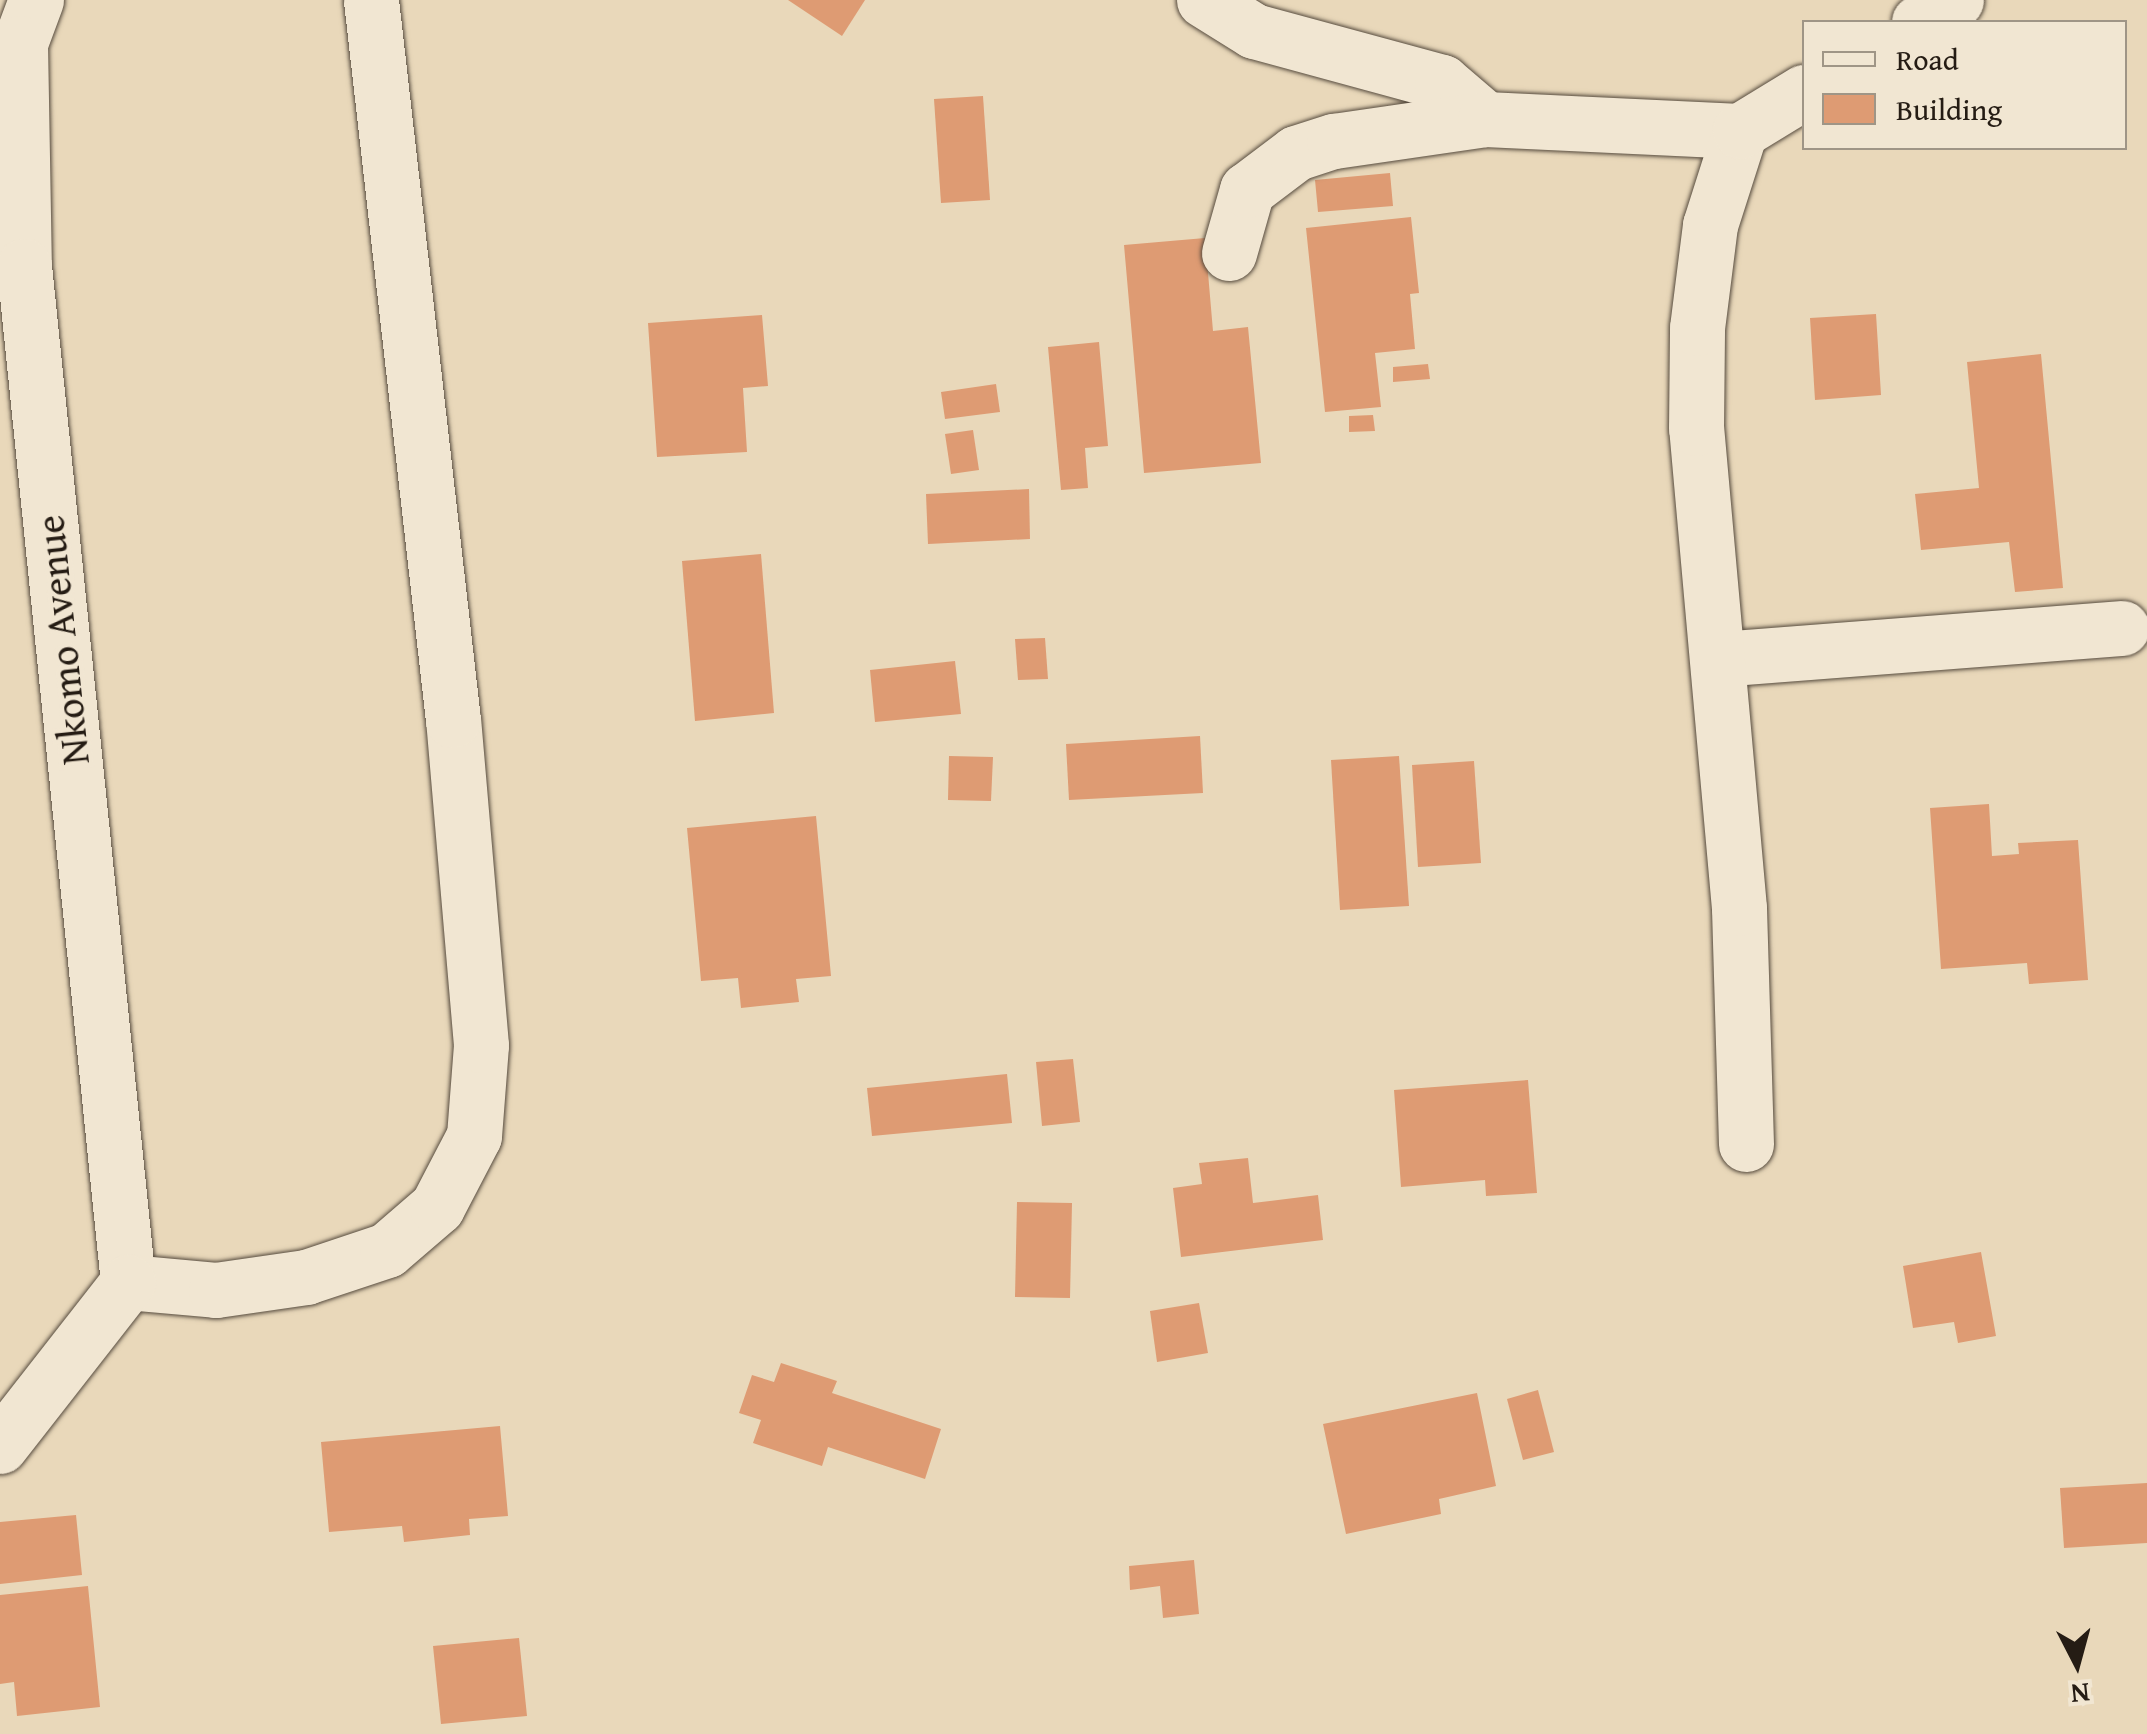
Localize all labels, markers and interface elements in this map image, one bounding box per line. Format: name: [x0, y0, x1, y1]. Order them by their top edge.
legend: [1802, 20, 2127, 150]
text: Road: [1896, 37, 1959, 81]
text: Building: [1896, 87, 2002, 131]
street label: Nkomo Avenue: [25, 513, 99, 767]
north arrow: [2027, 1614, 2127, 1714]
text: N: [2069, 1673, 2092, 1716]

